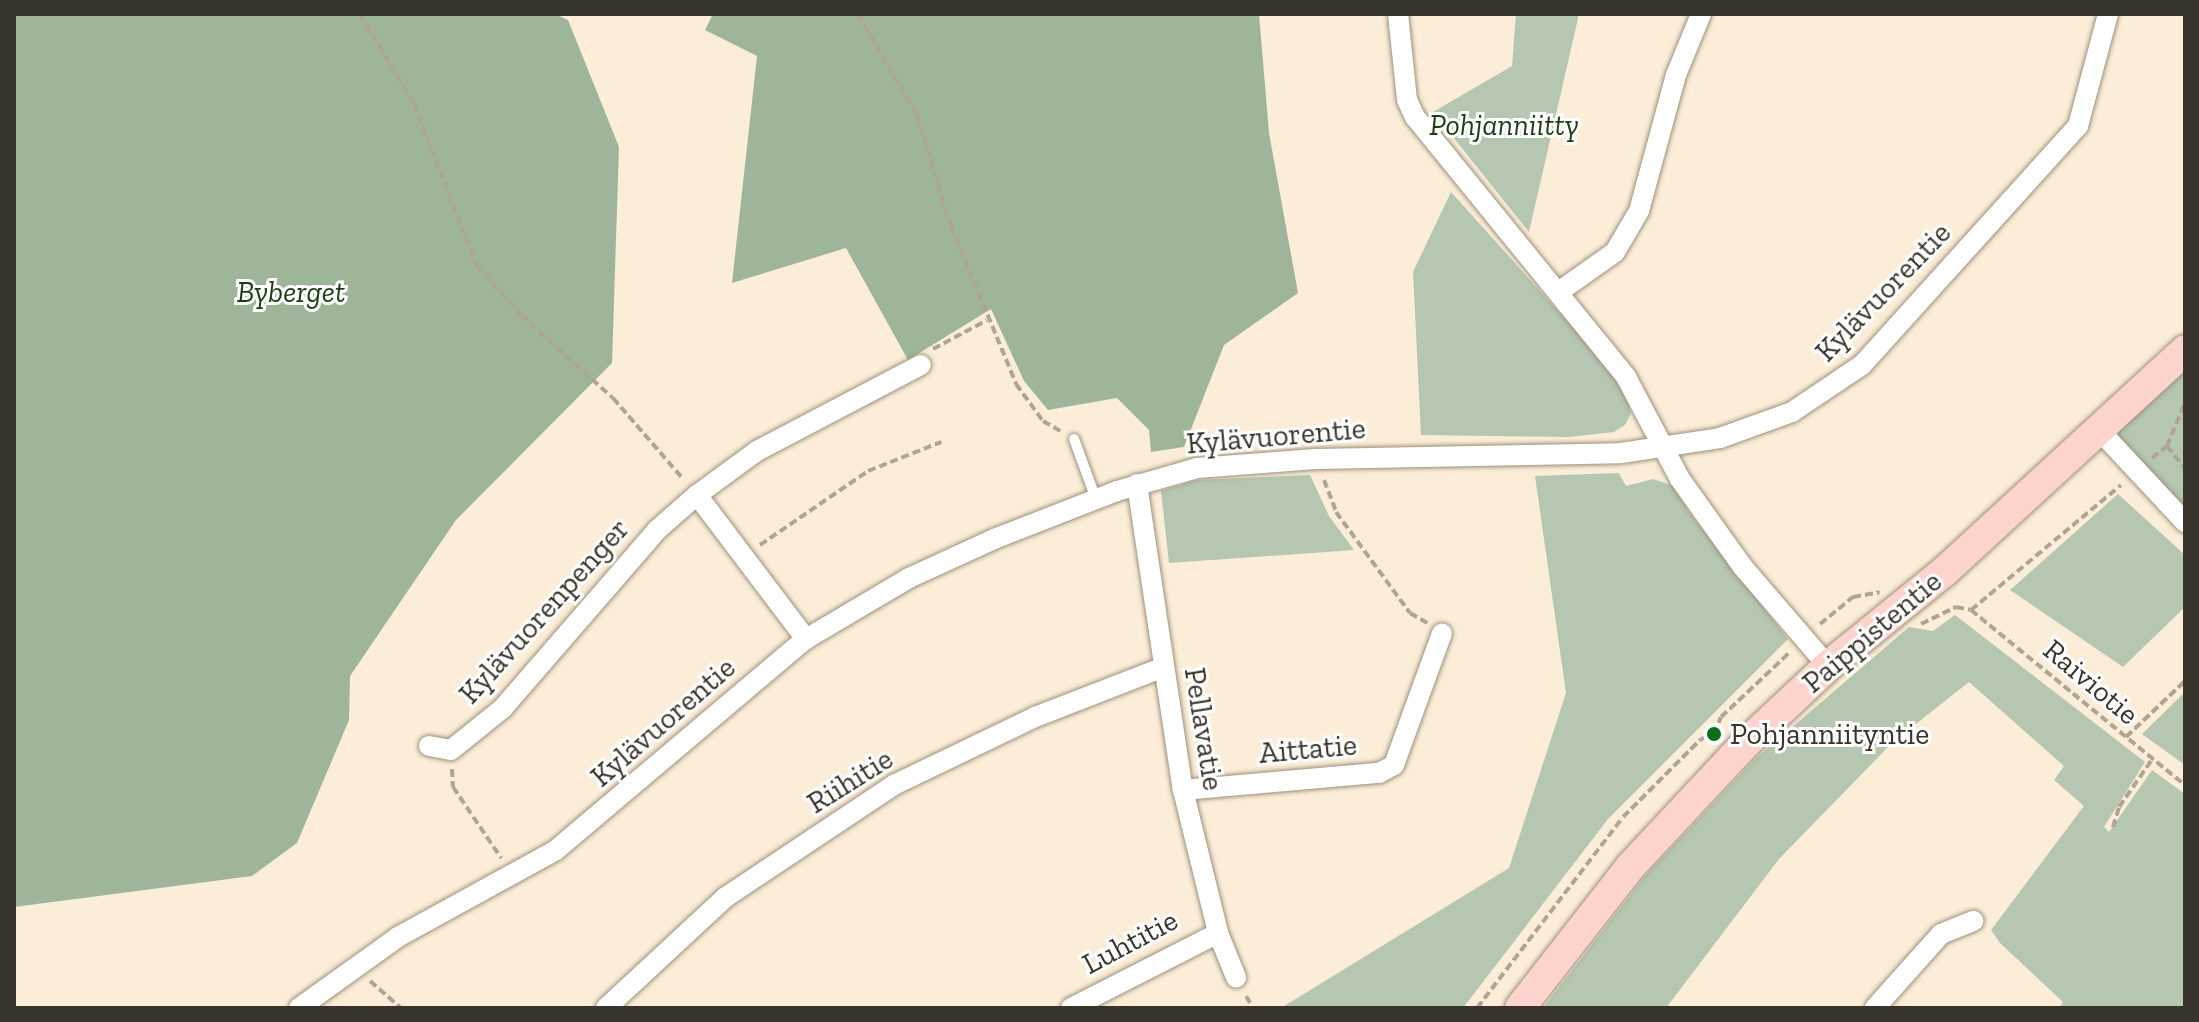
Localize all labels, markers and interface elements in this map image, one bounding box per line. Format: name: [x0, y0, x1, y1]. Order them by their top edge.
park label: Pohjanniitty: [1429, 107, 1579, 143]
street label: Kylävuorentie: [1808, 215, 1958, 369]
park label: Byberget: [237, 274, 345, 310]
street label: Kylävuorentie: [1185, 410, 1367, 462]
street label: Kylävuorenpenger: [451, 511, 637, 711]
street label: Paippistentie: [1795, 563, 1949, 701]
street label: Raiviotie: [2036, 632, 2146, 732]
street label: Kylävuorentie: [583, 650, 743, 794]
street label: Pellavatie: [1177, 665, 1231, 793]
place label: Pohjanniityntie: [1730, 716, 1929, 752]
marker: Pohjanniityntie: [1705, 725, 1723, 743]
street label: Aittatie: [1258, 727, 1358, 771]
street label: Riihitie: [801, 741, 899, 821]
street label: Luhtitie: [1076, 902, 1184, 982]

